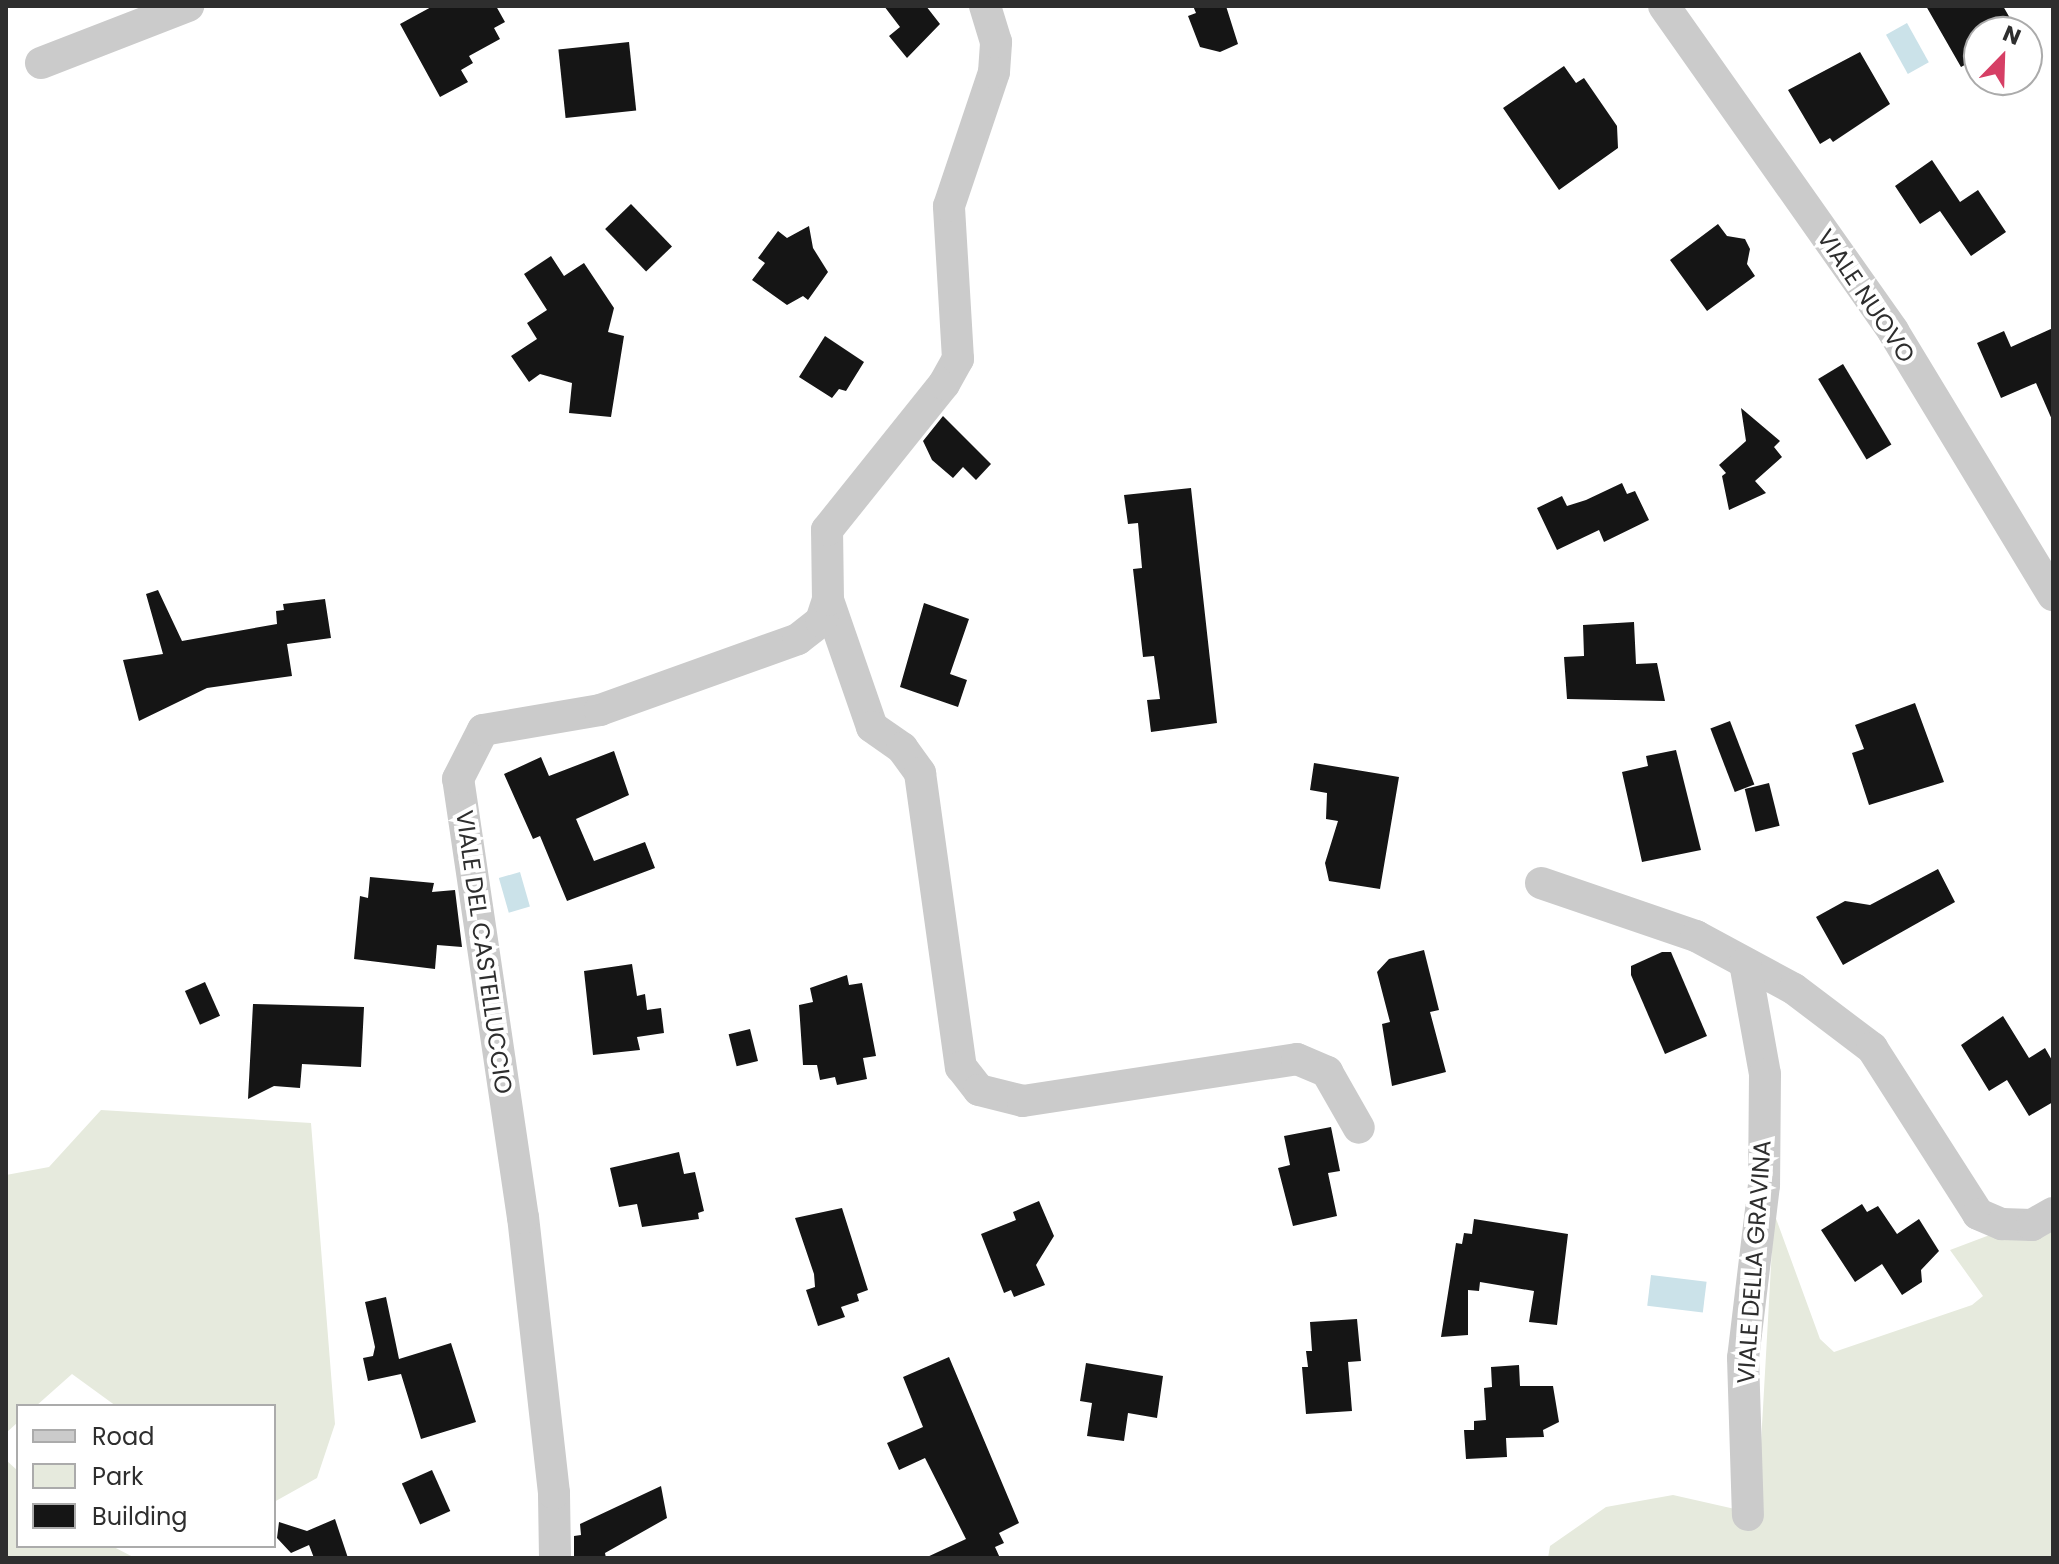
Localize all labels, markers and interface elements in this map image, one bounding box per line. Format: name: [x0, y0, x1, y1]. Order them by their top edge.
north arrow: [1963, 16, 2043, 96]
text: N: [1998, 18, 2025, 53]
street label: VIALE NUOVO: [1811, 224, 1921, 368]
street label: VIALE DEL CASTELLUCCIO: [450, 808, 518, 1096]
street label: VIALE DELLA GRAVINA: [1731, 1139, 1777, 1385]
legend: [16, 1404, 276, 1548]
text: Road: [92, 1420, 154, 1453]
text: Park: [92, 1460, 143, 1493]
text: Building: [92, 1500, 188, 1533]

